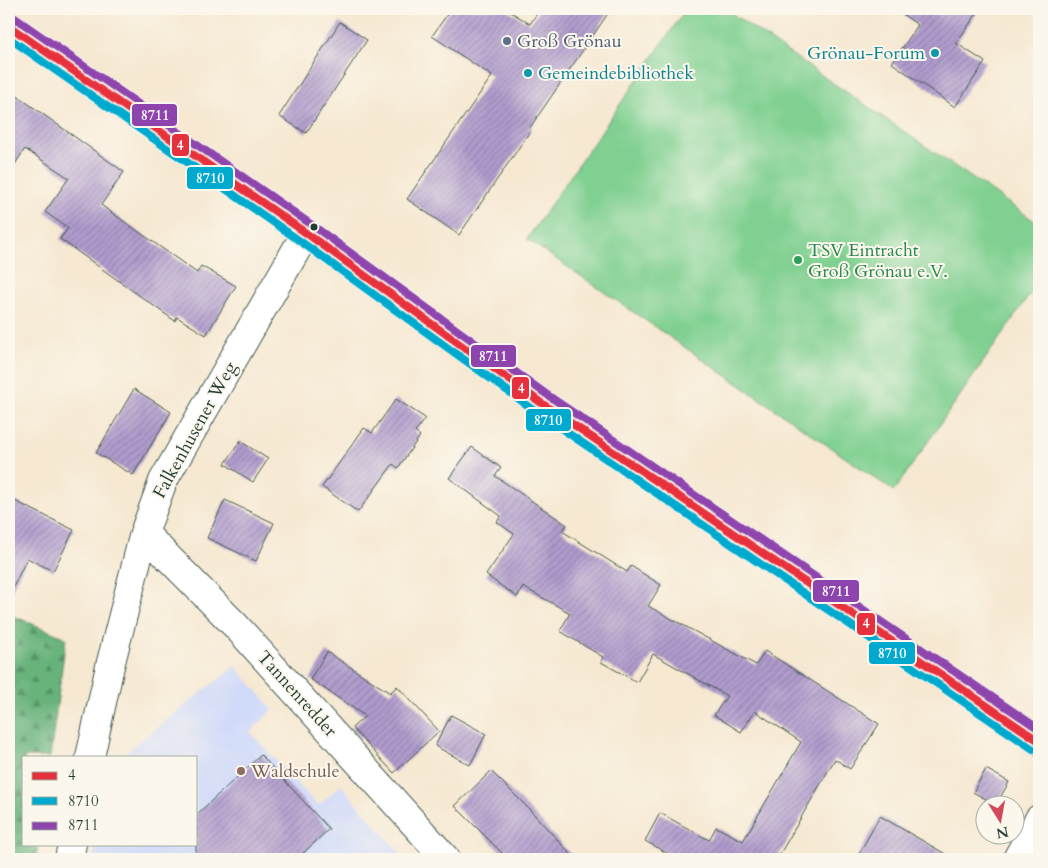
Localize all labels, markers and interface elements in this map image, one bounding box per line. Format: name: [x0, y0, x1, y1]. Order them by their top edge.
place label: Groß Grönau: [517, 29, 622, 54]
marker: Groß Grönau: [501, 35, 513, 47]
place label: Grönau-Forum: [807, 41, 926, 66]
marker: Grönau-Forum: [929, 47, 941, 59]
place label: Gemeindebibliothek: [538, 61, 694, 86]
marker: Gemeindebibliothek: [522, 67, 534, 79]
line badge: 8711: [131, 103, 178, 127]
text: 8711: [141, 106, 169, 125]
line badge: 4: [171, 133, 190, 157]
text: 4: [176, 136, 184, 155]
line badge: 8710: [186, 166, 234, 190]
text: 8710: [196, 169, 224, 188]
unlabelled marker: [309, 222, 319, 232]
place label: TSV Eintracht Groß Grönau e.V.: [808, 238, 948, 284]
marker: TSV Eintracht Groß Grönau e.V.: [792, 254, 804, 266]
line badge: 8711: [470, 344, 517, 368]
text: 8711: [479, 347, 507, 366]
street label: Falkenhusener Weg: [147, 356, 243, 503]
line badge: 4: [511, 376, 530, 400]
text: 4: [517, 379, 525, 398]
line badge: 8710: [525, 408, 572, 432]
text: 8710: [534, 411, 562, 430]
line badge: 8711: [812, 579, 860, 603]
text: 8711: [822, 582, 850, 601]
line badge: 4: [856, 612, 876, 636]
text: 4: [862, 614, 870, 633]
line badge: 8710: [868, 641, 916, 665]
text: 8710: [878, 644, 906, 663]
street label: Tannenredder: [251, 645, 343, 743]
legend: [22, 756, 198, 846]
place label: Waldschule: [250, 759, 340, 784]
text: 4: [68, 765, 76, 785]
marker: Waldschule: [235, 765, 247, 777]
text: 8710: [68, 791, 99, 811]
north arrow: [976, 796, 1026, 846]
text: 8711: [68, 815, 99, 835]
text: N: [995, 822, 1010, 843]

